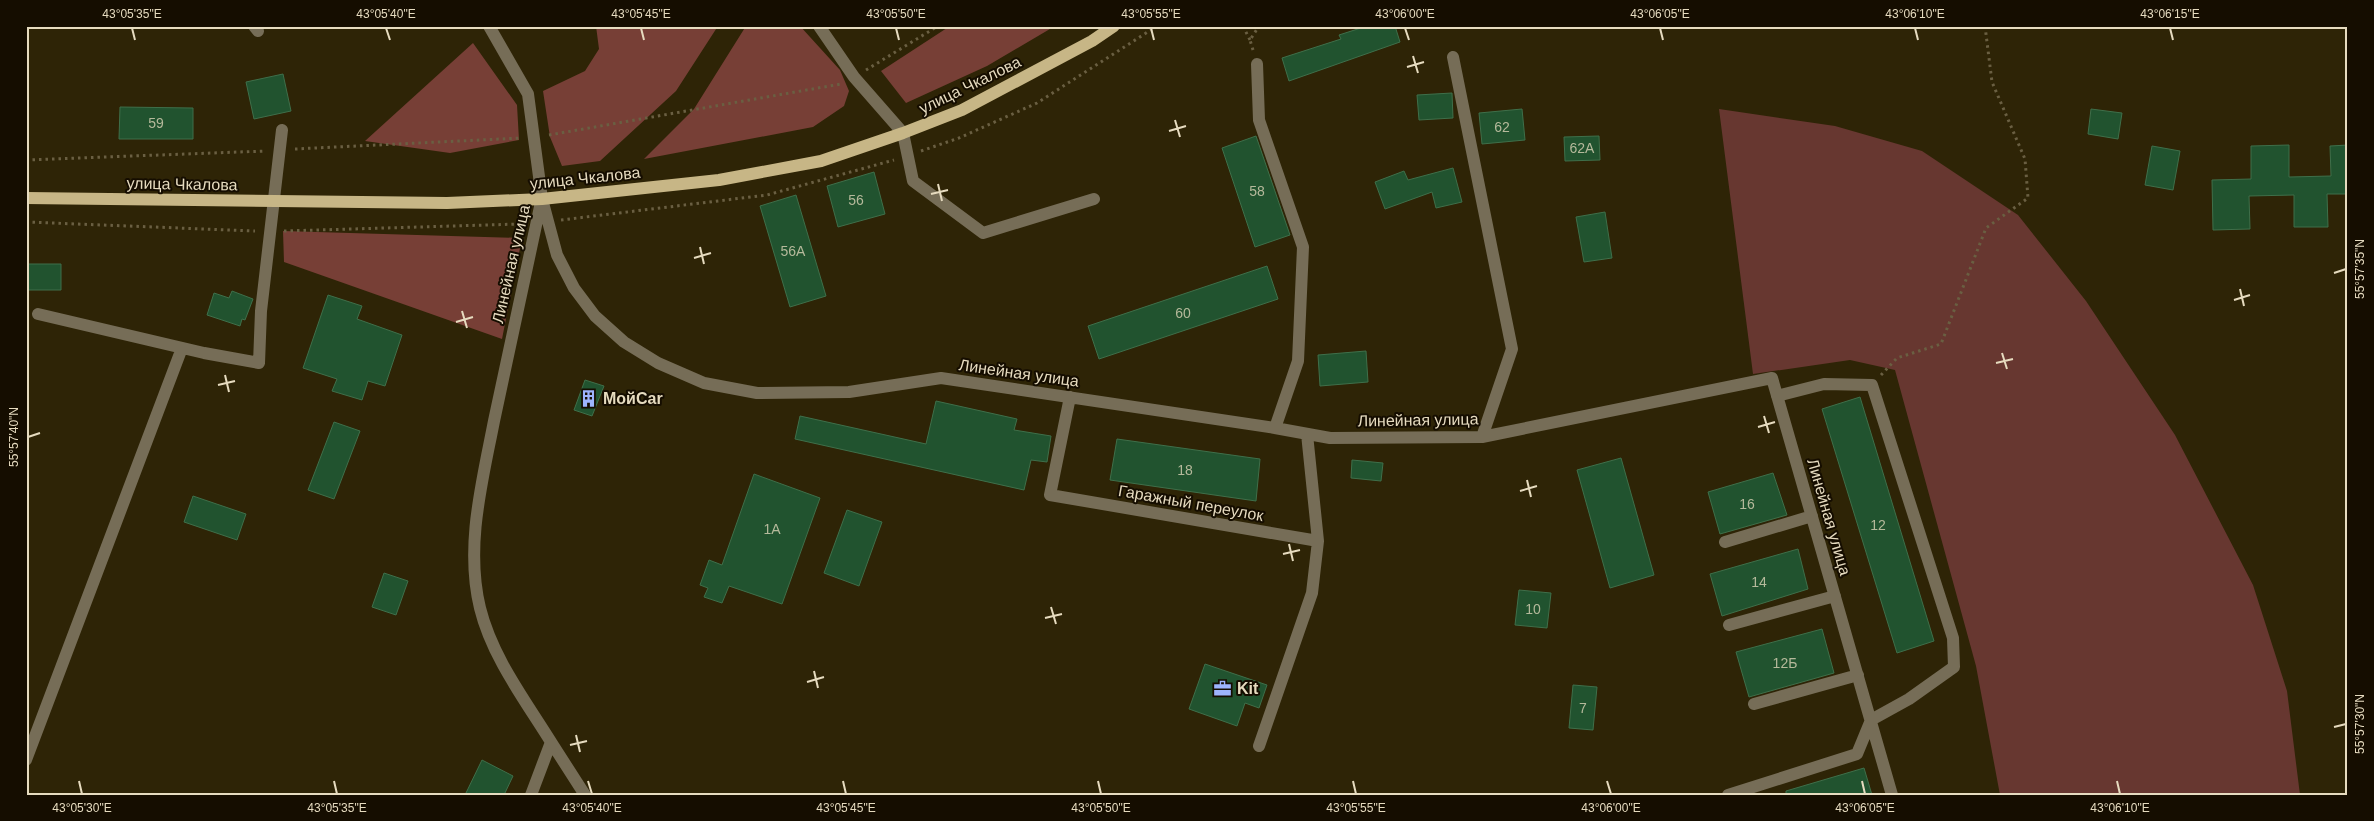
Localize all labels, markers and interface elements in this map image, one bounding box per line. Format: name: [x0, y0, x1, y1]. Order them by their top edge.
text: 43°05'35"E: [102, 7, 162, 21]
text: 43°05'40"E: [356, 7, 416, 21]
text: 43°05'45"E: [611, 7, 671, 21]
text: 43°05'50"E: [866, 7, 926, 21]
text: 43°05'55"E: [1121, 7, 1181, 21]
text: 43°06'00"E: [1375, 7, 1435, 21]
text: 43°06'05"E: [1630, 7, 1690, 21]
text: 43°06'10"E: [1885, 7, 1945, 21]
text: 43°06'15"E: [2140, 7, 2200, 21]
street label: улица Чкалова: [916, 53, 1024, 117]
house number: 59: [148, 115, 164, 131]
house number: 62: [1494, 119, 1510, 135]
house number: 62А: [1570, 140, 1595, 156]
street label: улица Чкалова: [529, 164, 641, 192]
street label: улица Чкалова: [126, 175, 238, 193]
house number: 58: [1249, 183, 1265, 199]
house number: 56: [848, 192, 864, 208]
street label: Линейная улица: [489, 203, 533, 325]
text: 55°57'35"N: [2353, 239, 2367, 299]
house number: 56А: [781, 243, 806, 259]
house number: 60: [1175, 305, 1191, 321]
street label: Линейная улица: [958, 356, 1080, 390]
building icon: МойCar: [579, 388, 599, 408]
place label: МойCar: [603, 390, 663, 407]
text: 55°57'40"N: [7, 407, 21, 467]
street label: Линейная улица: [1357, 410, 1479, 430]
street label: Линейная улица: [1804, 457, 1854, 578]
house number: 18: [1177, 462, 1193, 478]
street label: Гаражный переулок: [1117, 482, 1266, 524]
house number: 16: [1739, 496, 1755, 512]
house number: 12: [1870, 517, 1886, 533]
house number: 1А: [763, 521, 781, 537]
house number: 14: [1751, 574, 1767, 590]
house number: 10: [1525, 601, 1541, 617]
house number: 12Б: [1773, 655, 1797, 671]
office icon: Kit: [1213, 678, 1233, 698]
place label: Kit: [1237, 680, 1259, 697]
text: 55°57'30"N: [2353, 694, 2367, 754]
house number: 7: [1579, 700, 1587, 716]
text: 43°05'30"E: [52, 801, 112, 815]
text: 43°05'35"E: [307, 801, 367, 815]
text: 43°05'40"E: [562, 801, 622, 815]
text: 43°05'45"E: [816, 801, 876, 815]
text: 43°05'50"E: [1071, 801, 1131, 815]
text: 43°05'55"E: [1326, 801, 1386, 815]
text: 43°06'00"E: [1581, 801, 1641, 815]
text: 43°06'05"E: [1835, 801, 1895, 815]
text: 43°06'10"E: [2090, 801, 2150, 815]

